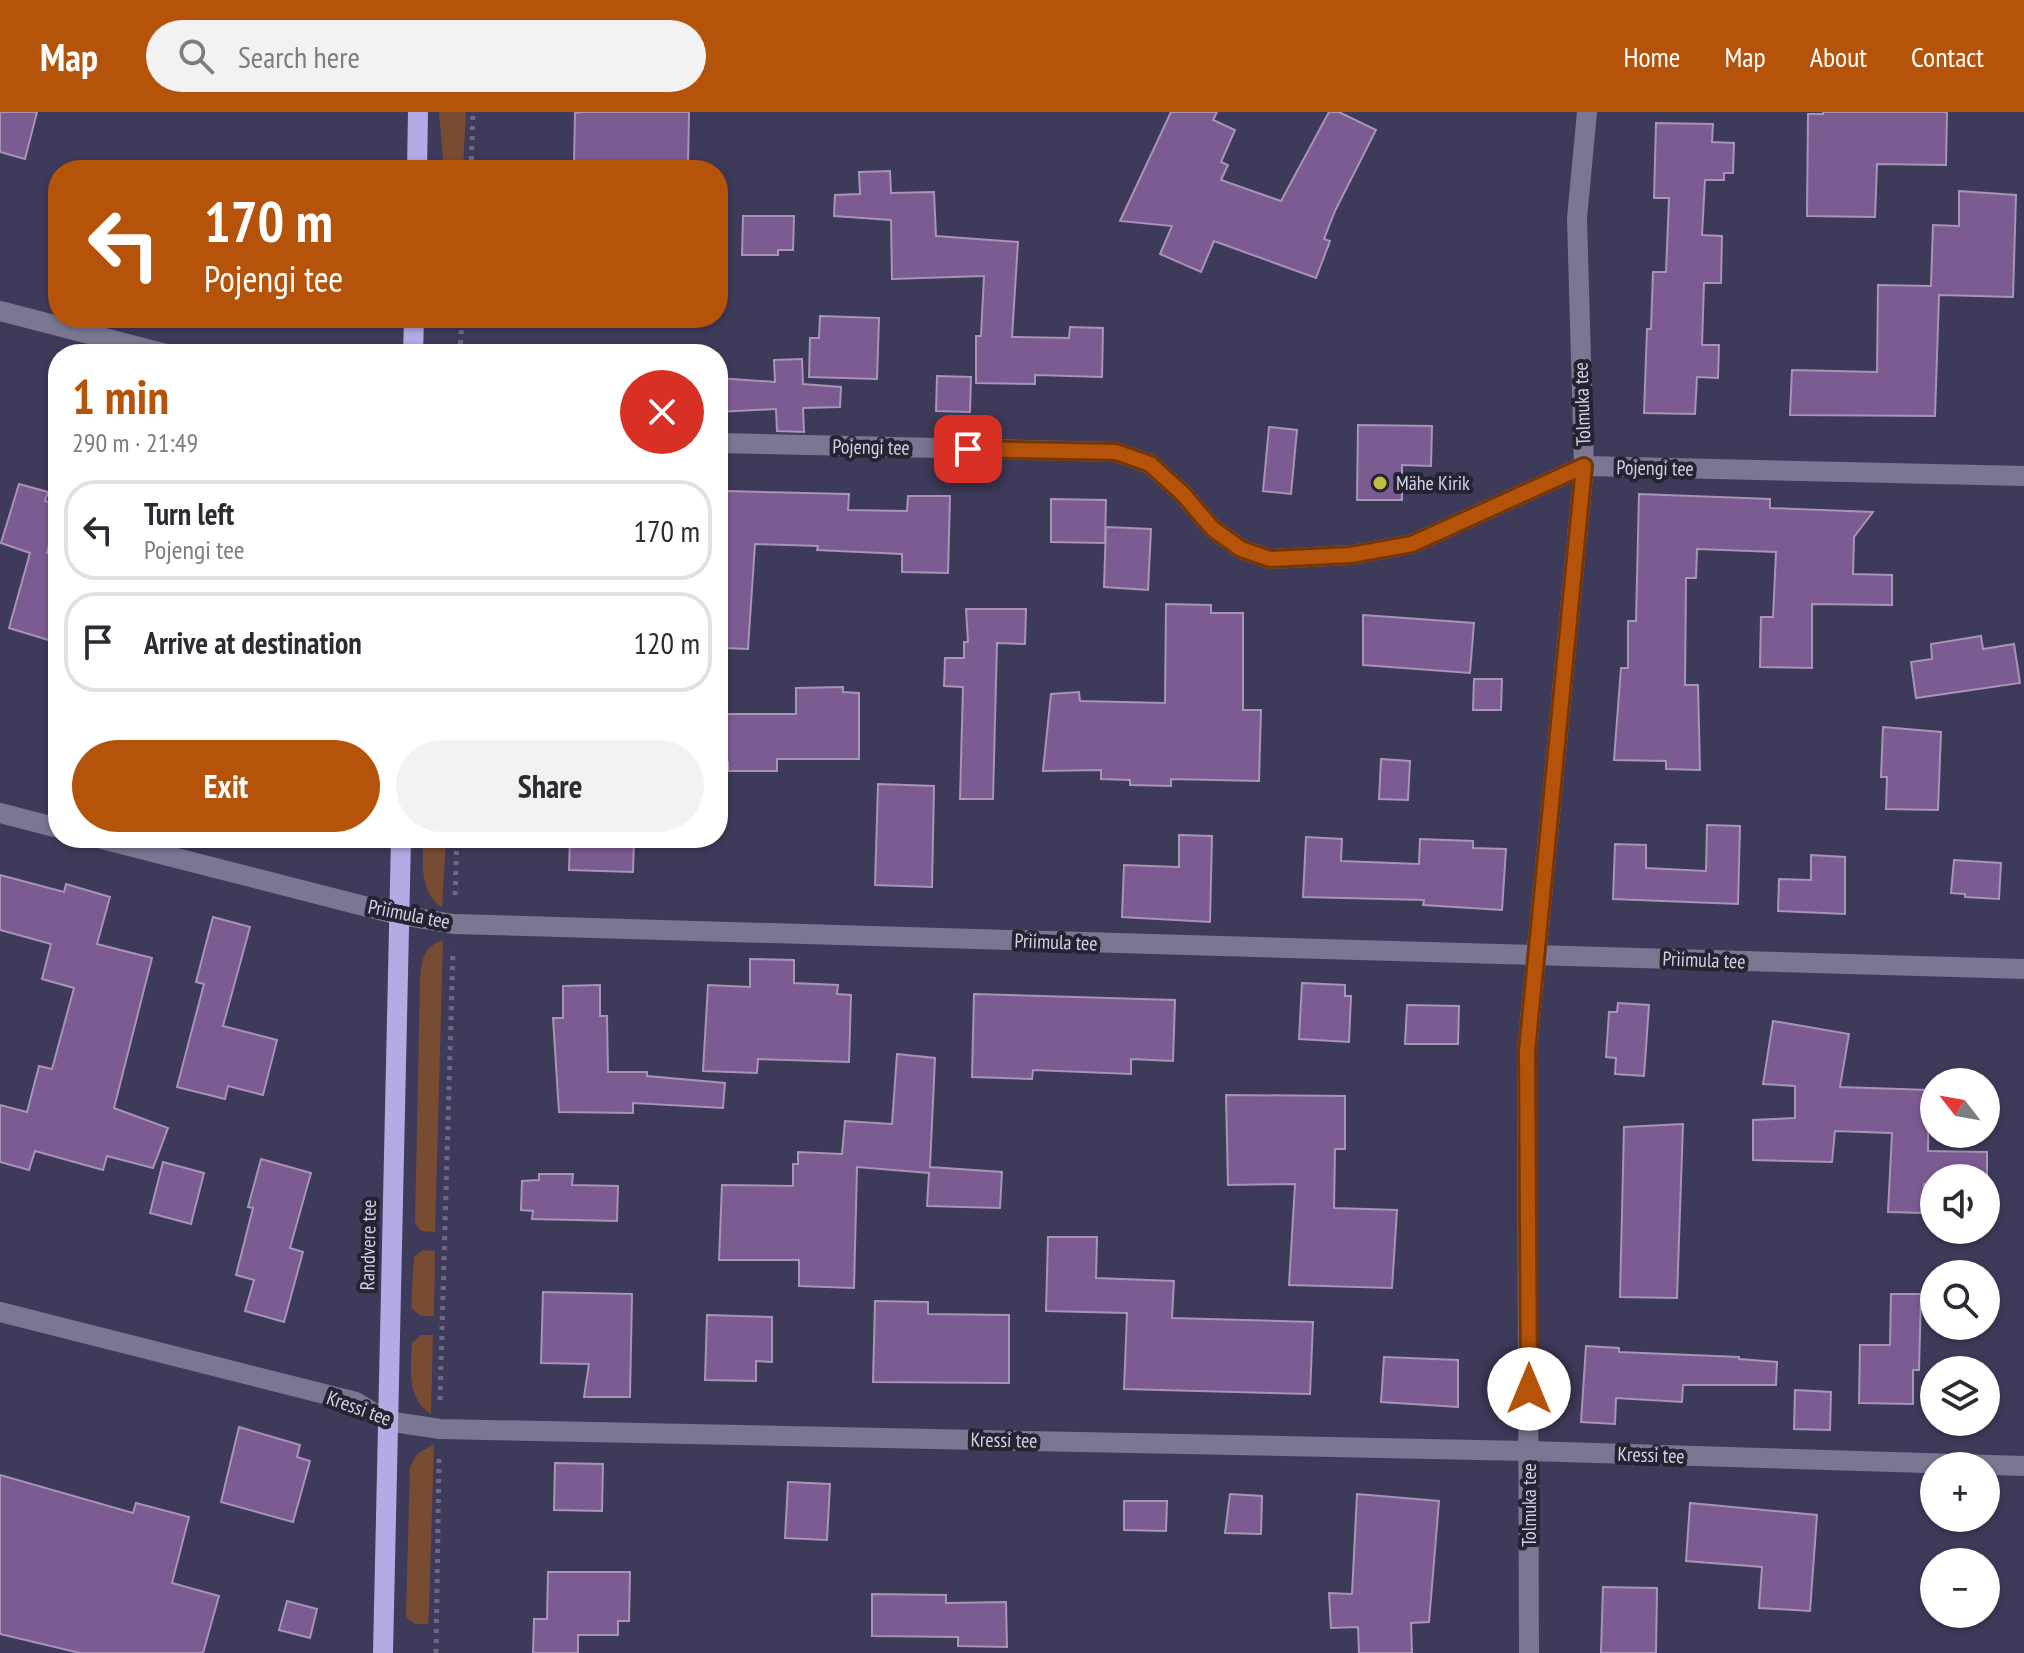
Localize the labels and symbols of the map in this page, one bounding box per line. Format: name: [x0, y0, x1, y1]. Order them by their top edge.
street label: Tolmuka tee: [1568, 362, 1596, 446]
pin: [934, 415, 1002, 483]
street label: Pojengi tee: [832, 433, 910, 461]
street label: Pojengi tee: [1616, 454, 1694, 482]
place label: Mähe Kirik: [1396, 470, 1470, 496]
marker: Mähe Kirik: [1371, 474, 1389, 492]
street label: Priimula tee: [366, 893, 452, 935]
street label: Priimula tee: [1014, 928, 1098, 956]
street label: Priimula tee: [1662, 946, 1746, 974]
north arrow: [1920, 1068, 2000, 1148]
street label: Randvere tee: [354, 1199, 382, 1291]
position arrow: [1487, 1347, 1571, 1431]
street label: Kressi tee: [323, 1384, 395, 1432]
street label: Kressi tee: [970, 1426, 1038, 1454]
street label: Kressi tee: [1617, 1441, 1685, 1469]
street label: Tolmuka tee: [1516, 1463, 1542, 1547]

